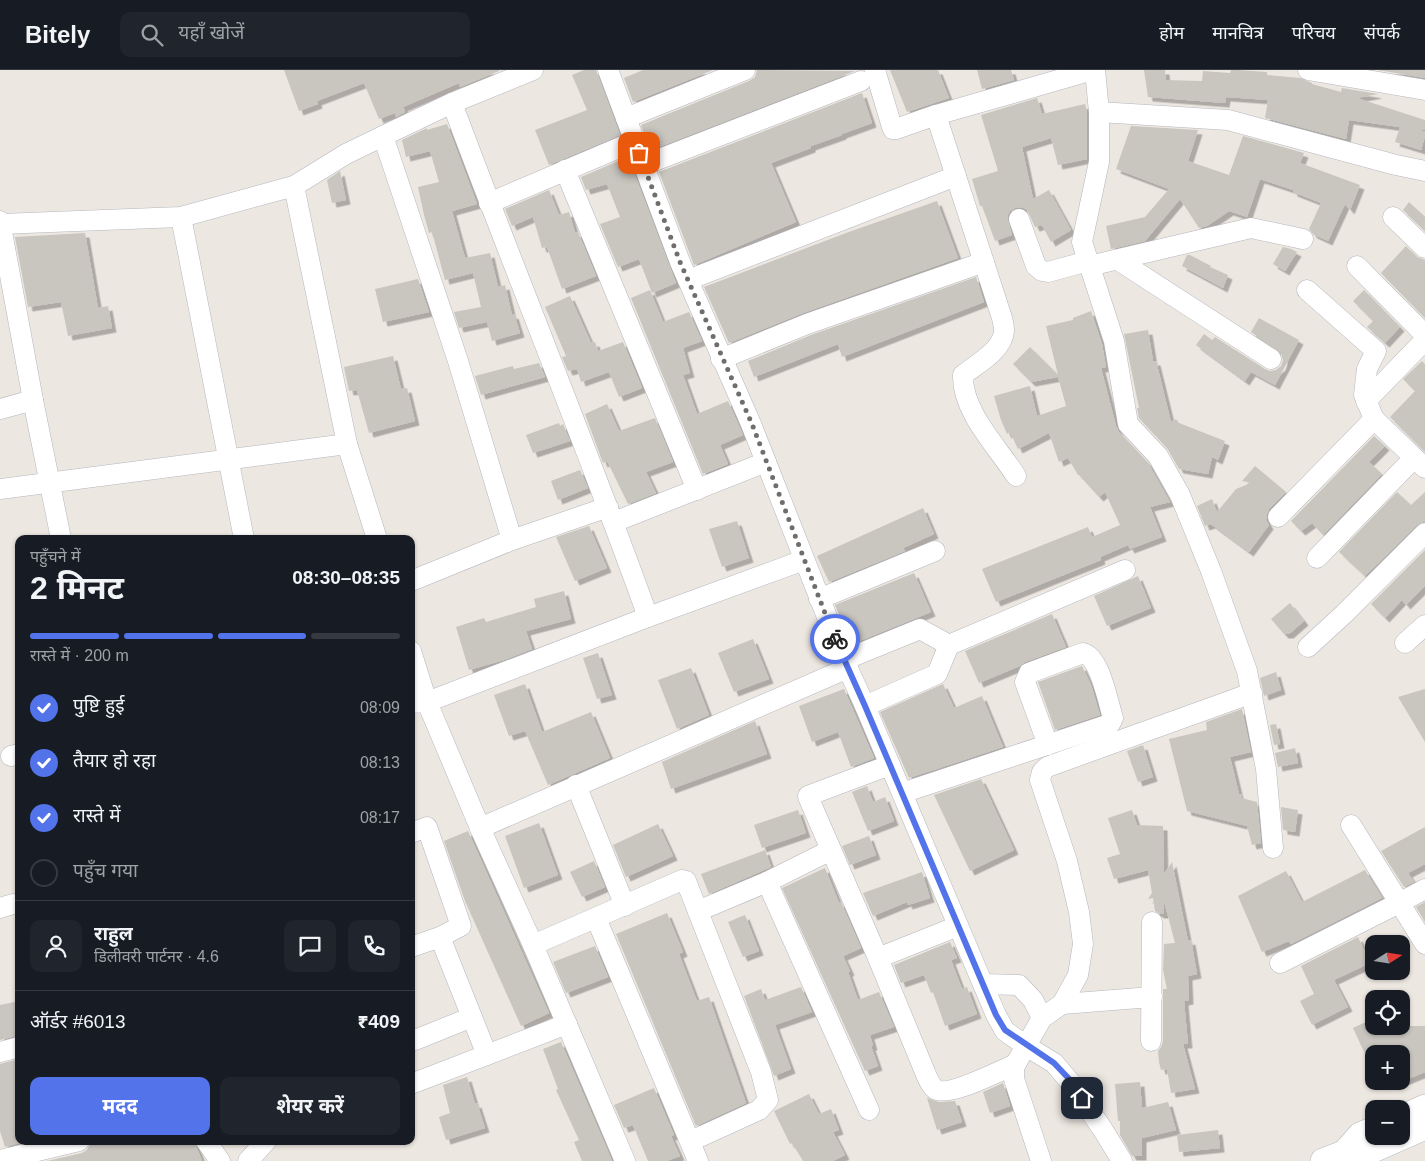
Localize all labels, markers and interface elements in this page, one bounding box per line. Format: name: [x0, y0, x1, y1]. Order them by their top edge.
search box: [120, 12, 470, 57]
text: Bitely: [25, 21, 90, 48]
icon: search: [138, 21, 166, 49]
text: यहाँ खोजें: [178, 22, 244, 43]
text: होम: [1159, 23, 1184, 43]
text: मानचित्र: [1212, 23, 1264, 43]
text: परिचय: [1292, 23, 1336, 43]
text: संपर्क: [1364, 23, 1400, 43]
pin: [618, 132, 660, 174]
icon: bag: [625, 139, 653, 167]
text: पहुँचने में: [30, 548, 81, 565]
text: 08:30–08:35: [292, 567, 400, 588]
text: 2 मिनट: [30, 570, 124, 606]
courier: [810, 614, 860, 664]
icon: bike: [821, 625, 849, 653]
text: रास्ते में · 200 m: [30, 647, 129, 664]
icon: check: [30, 694, 58, 722]
text: पुष्टि हुई: [73, 695, 125, 716]
text: 08:09: [360, 699, 400, 716]
icon: check: [30, 749, 58, 777]
text: तैयार हो रहा: [73, 750, 156, 771]
text: 08:13: [360, 754, 400, 771]
icon: check: [30, 804, 58, 832]
text: रास्ते में: [73, 805, 121, 826]
text: 08:17: [360, 809, 400, 826]
text: पहुँच गया: [73, 860, 138, 881]
button: person: [30, 920, 82, 972]
button: chat: [284, 920, 336, 972]
button: phone: [348, 920, 400, 972]
text: राहुल: [94, 923, 133, 944]
north arrow: [1365, 935, 1410, 980]
map controls: [1365, 935, 1410, 1145]
text: डिलीवरी पार्टनर · 4.6: [94, 948, 219, 965]
button: locate: [1365, 990, 1410, 1035]
text: ऑर्डर #6013: [30, 1011, 126, 1032]
text: ₹409: [357, 1011, 400, 1032]
button: +: [1365, 1045, 1410, 1090]
button: मदद: [30, 1077, 210, 1135]
button: शेयर करें: [220, 1077, 400, 1135]
pin: [1061, 1077, 1103, 1119]
icon: home: [1068, 1084, 1096, 1112]
button: −: [1365, 1100, 1410, 1145]

